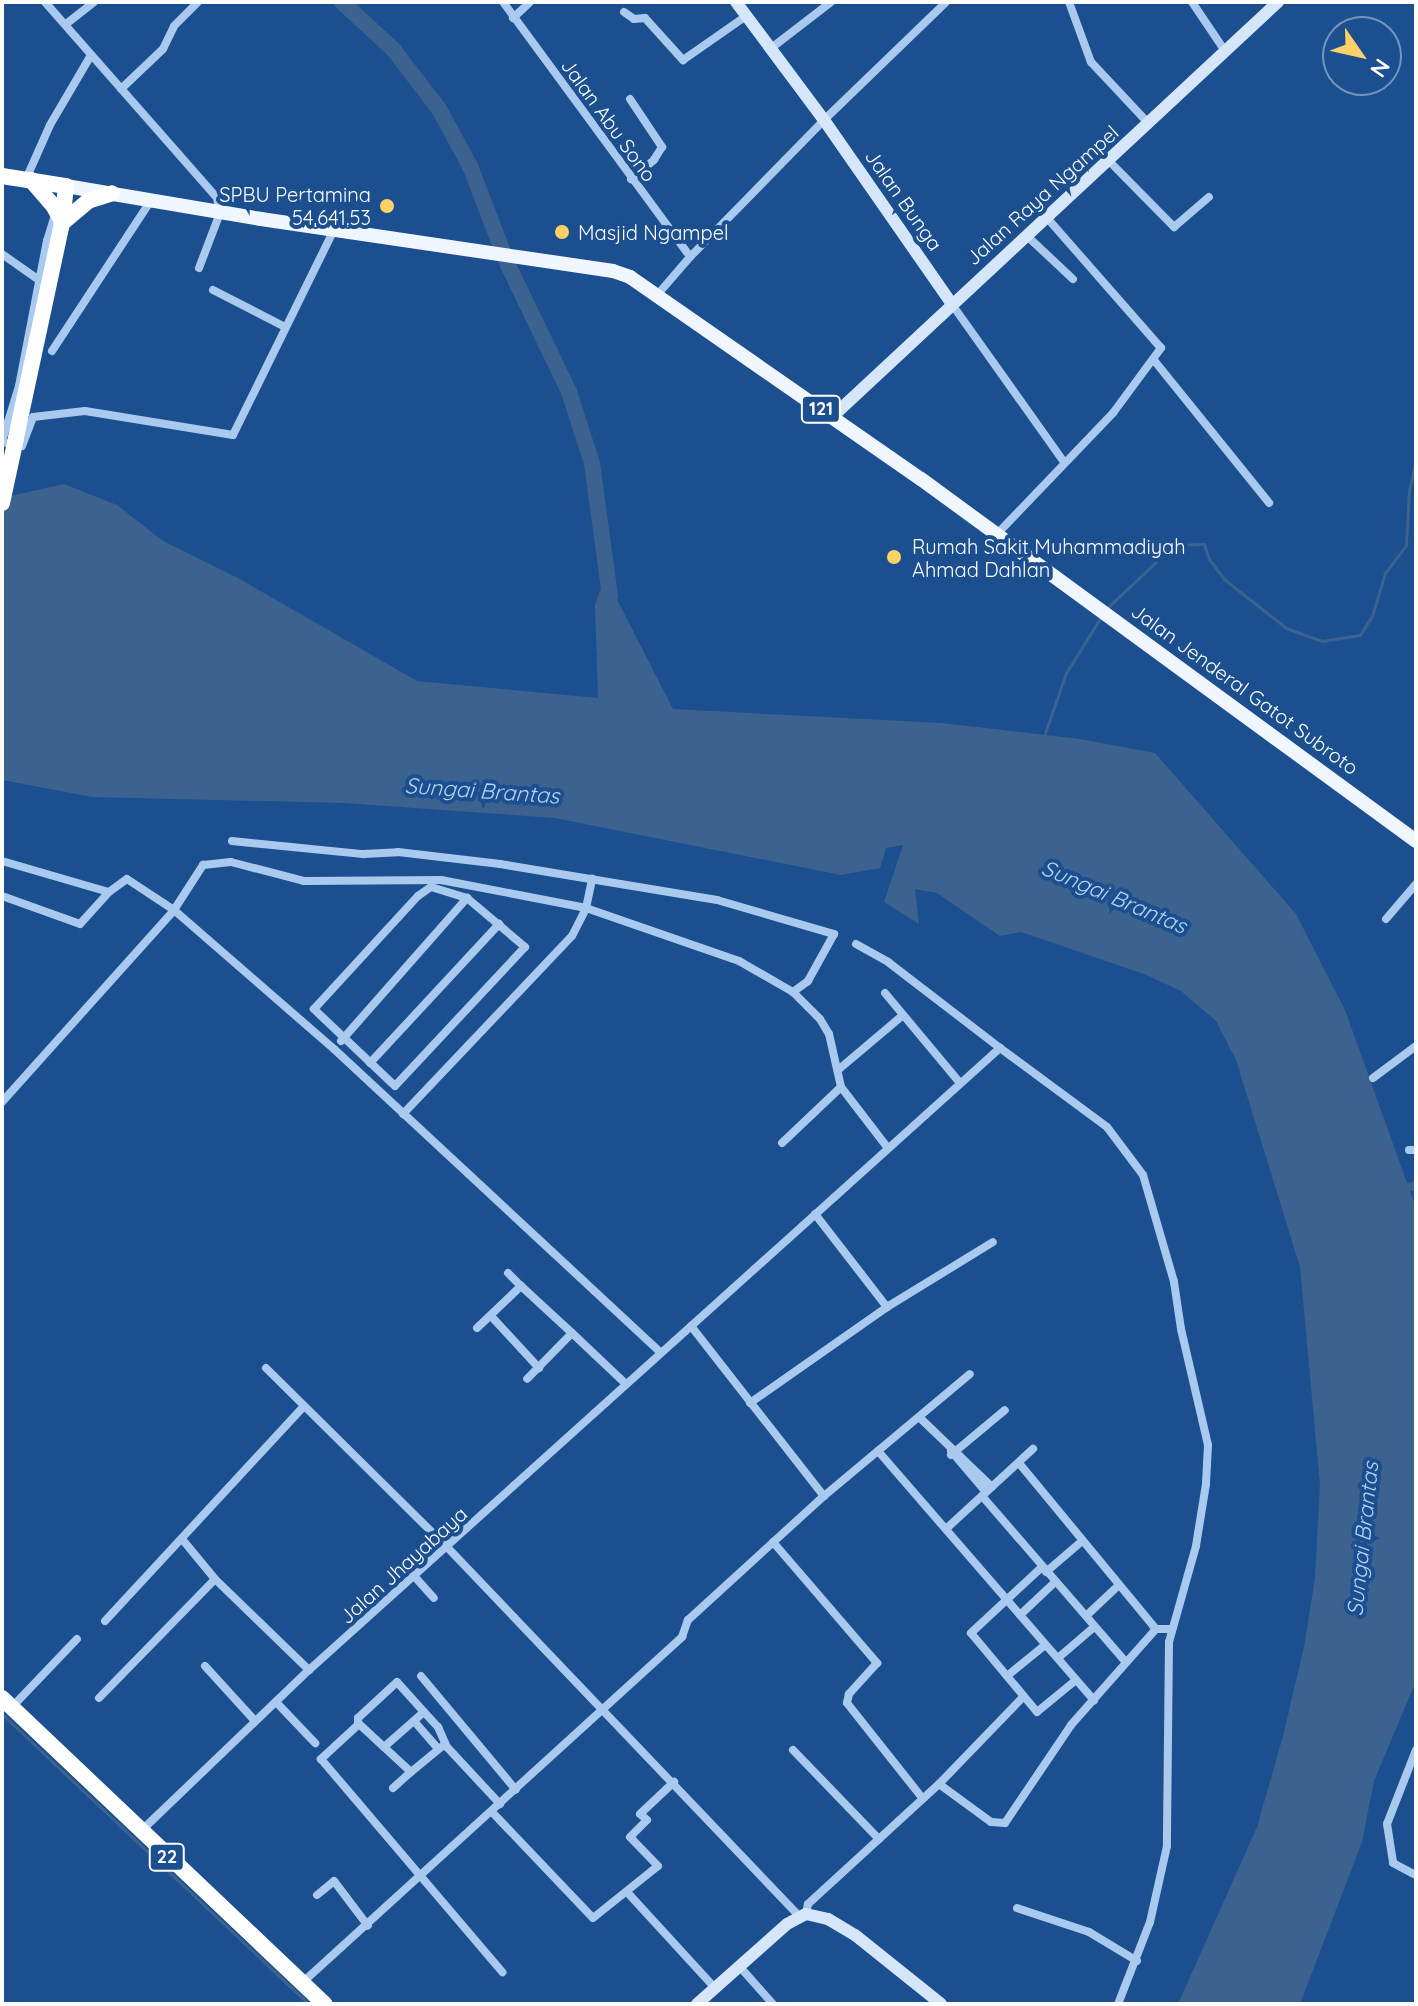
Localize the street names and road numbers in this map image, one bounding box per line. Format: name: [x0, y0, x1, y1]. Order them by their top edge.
street label: Jalan Abu Sono: [556, 54, 662, 186]
street label: Jalan Raya Ngampel: [961, 120, 1123, 270]
street label: Jalan Bunga: [860, 145, 948, 255]
road number: 121: [799, 395, 843, 423]
street label: Jalan Jenderal Gatot Subroto: [1127, 599, 1363, 779]
street label: Jalan Jhayabaya: [334, 1501, 472, 1629]
road number: 22: [147, 1843, 187, 1871]

